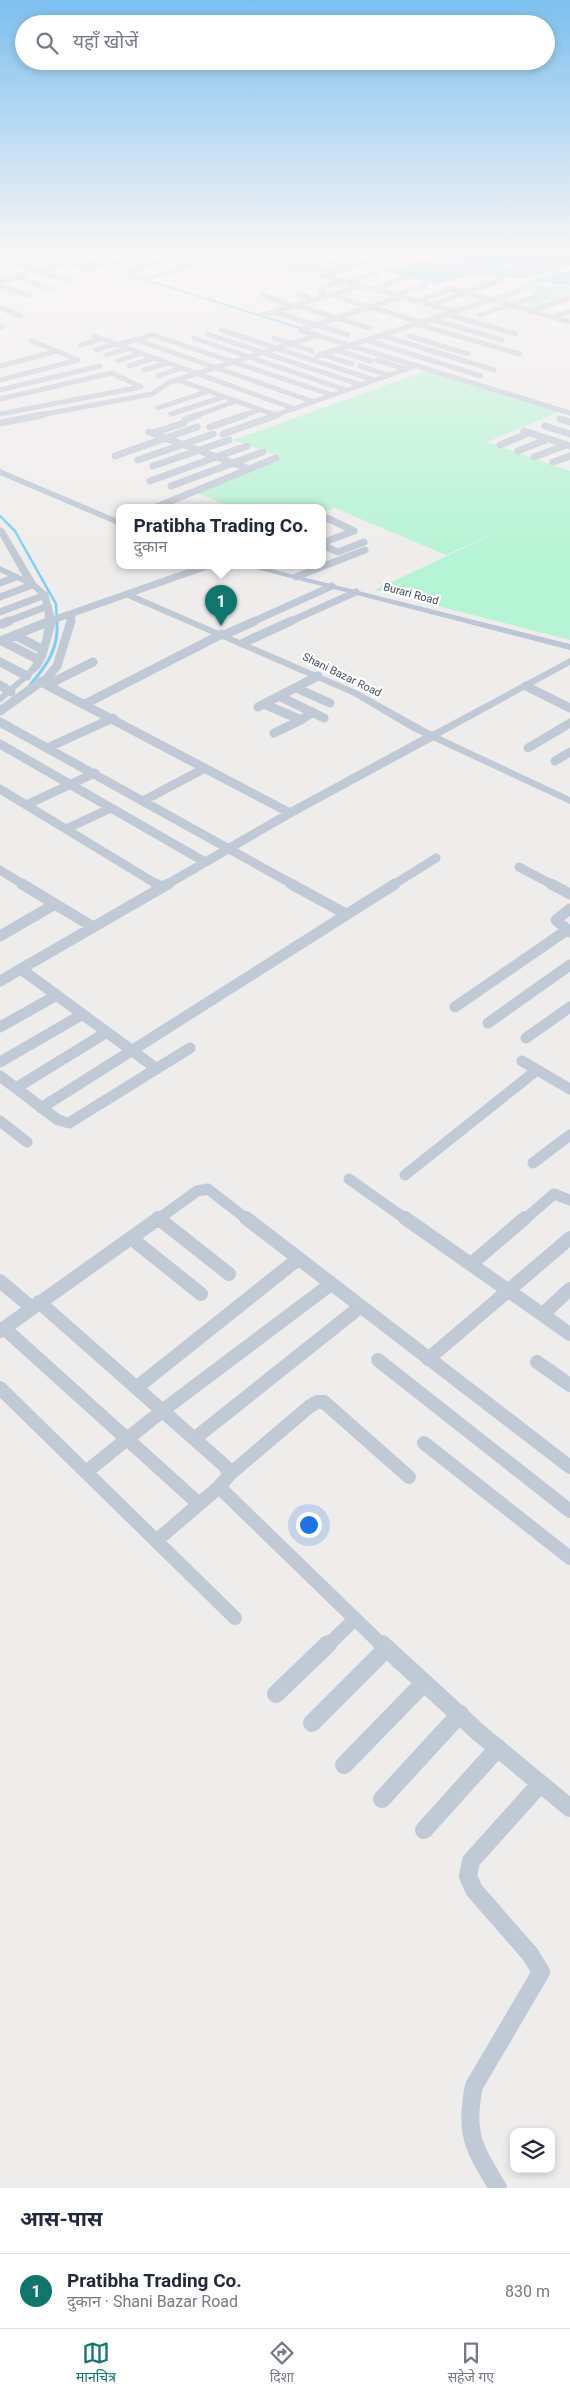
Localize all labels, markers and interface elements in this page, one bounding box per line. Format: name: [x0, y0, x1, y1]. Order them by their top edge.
search box: [15, 15, 555, 70]
icon: search: [33, 29, 61, 57]
text: यहाँ खोजें: [73, 30, 138, 53]
popup: [116, 504, 326, 569]
text: Pratibha Trading Co.: [134, 514, 308, 537]
text: दुकान: [134, 537, 167, 556]
street label: Burari Road: [382, 580, 440, 608]
pin: 1: [205, 585, 237, 626]
street label: Shani Bazar Road: [300, 650, 384, 700]
your location: [296, 1512, 322, 1538]
map controls: [510, 2128, 555, 2173]
button: layers: [510, 2128, 555, 2173]
text: आस-पास: [20, 2207, 102, 2231]
text: Pratibha Trading Co.: [67, 2269, 242, 2292]
text: 1: [31, 2282, 41, 2301]
text: 830 m: [505, 2282, 550, 2301]
text: दुकान · Shani Bazar Road: [67, 2292, 238, 2311]
tab: मानचित्र: [76, 2339, 116, 2388]
tab: दिशा: [268, 2339, 296, 2388]
tab: सहेजे गए: [448, 2339, 494, 2388]

